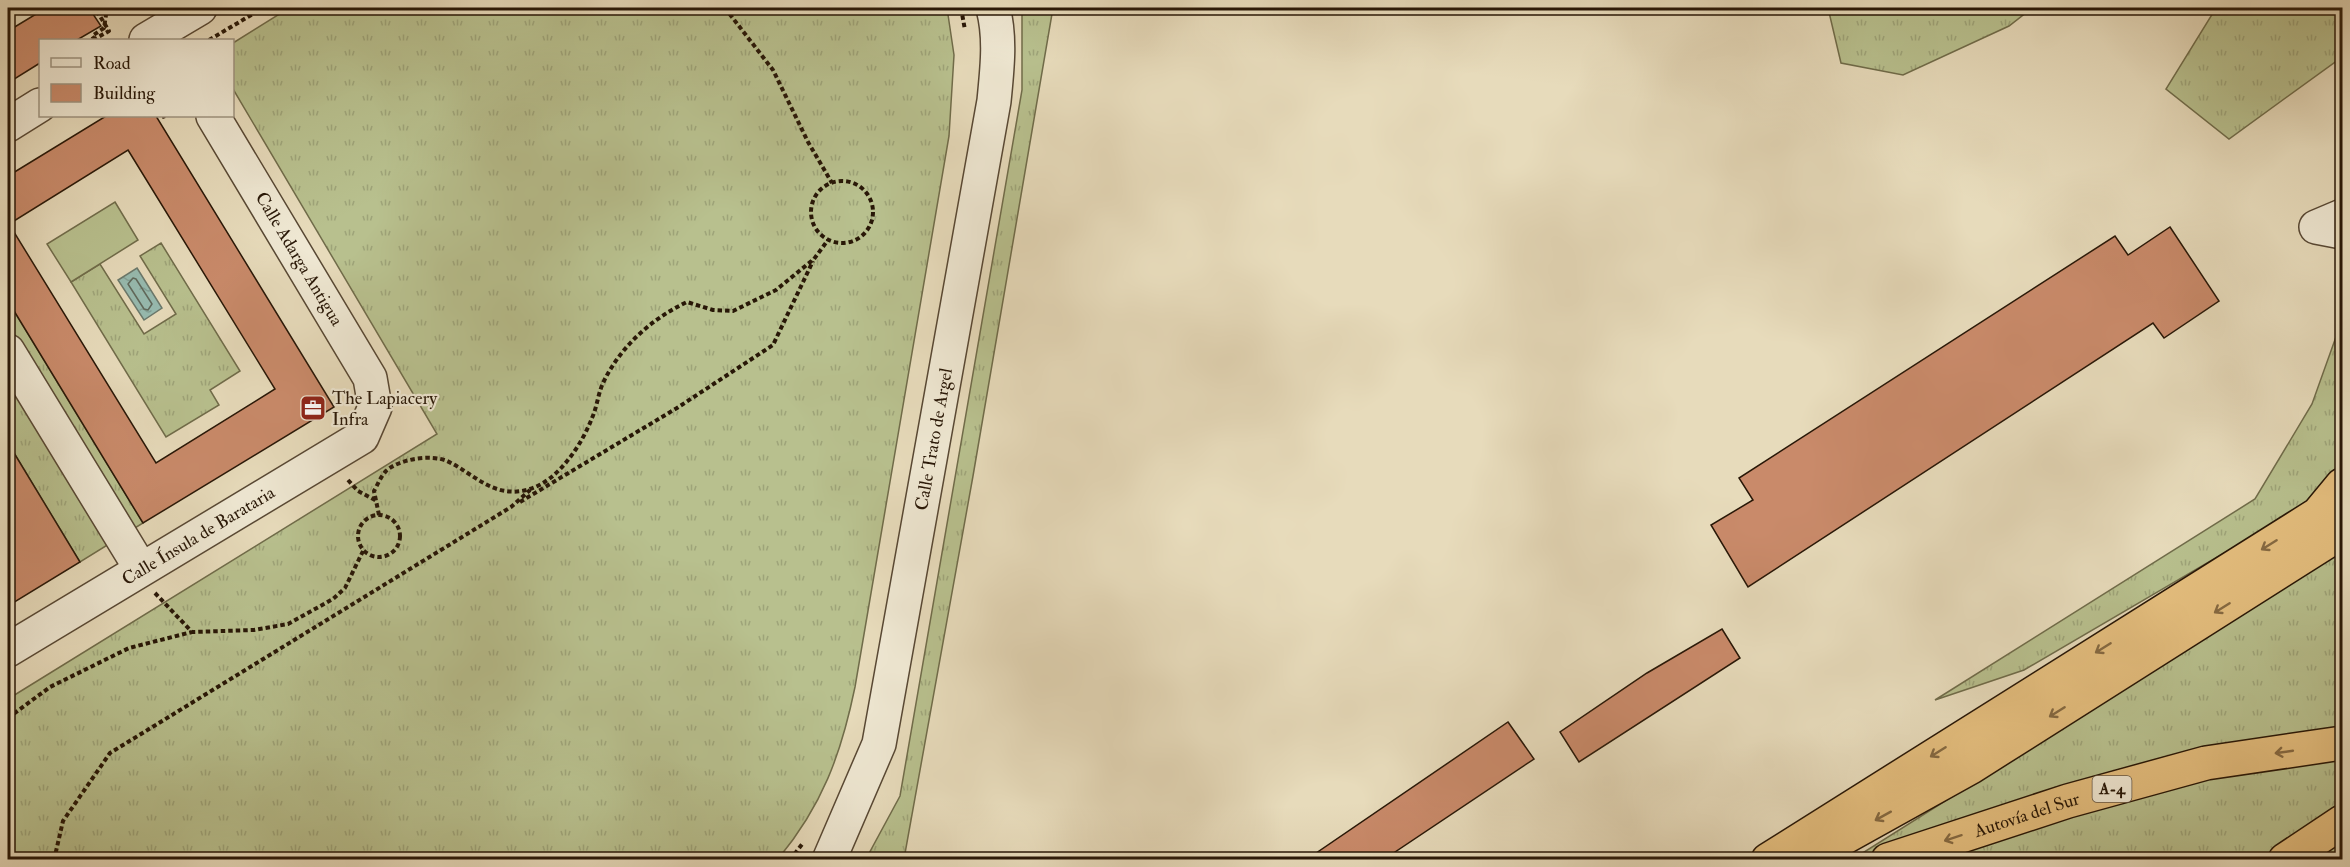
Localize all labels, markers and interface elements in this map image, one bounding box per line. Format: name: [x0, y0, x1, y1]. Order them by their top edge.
legend: [39, 39, 234, 117]
text: Road: [93, 52, 131, 75]
text: Building: [93, 82, 156, 105]
street label: Calle Adarga Antigua: [250, 188, 348, 331]
street label: Calle Trato de Argel: [910, 366, 958, 512]
place label: The Lapiacery Infra: [332, 387, 438, 431]
office icon: The Lapiacery Infra: [298, 393, 328, 423]
street label: Calle Ínsula de Barataria: [117, 480, 279, 590]
one-way arrow: [2261, 539, 2278, 551]
one-way arrow: [2214, 602, 2231, 614]
one-way arrow: [2095, 643, 2112, 655]
one-way arrow: [2049, 707, 2066, 719]
one-way arrow: [1930, 746, 1947, 758]
one-way arrow: [2274, 746, 2294, 757]
road number: A-4: [2092, 776, 2132, 802]
street label: Autovía del Sur: [1970, 787, 2082, 843]
one-way arrow: [1875, 810, 1892, 822]
one-way arrow: [1945, 833, 1963, 844]

